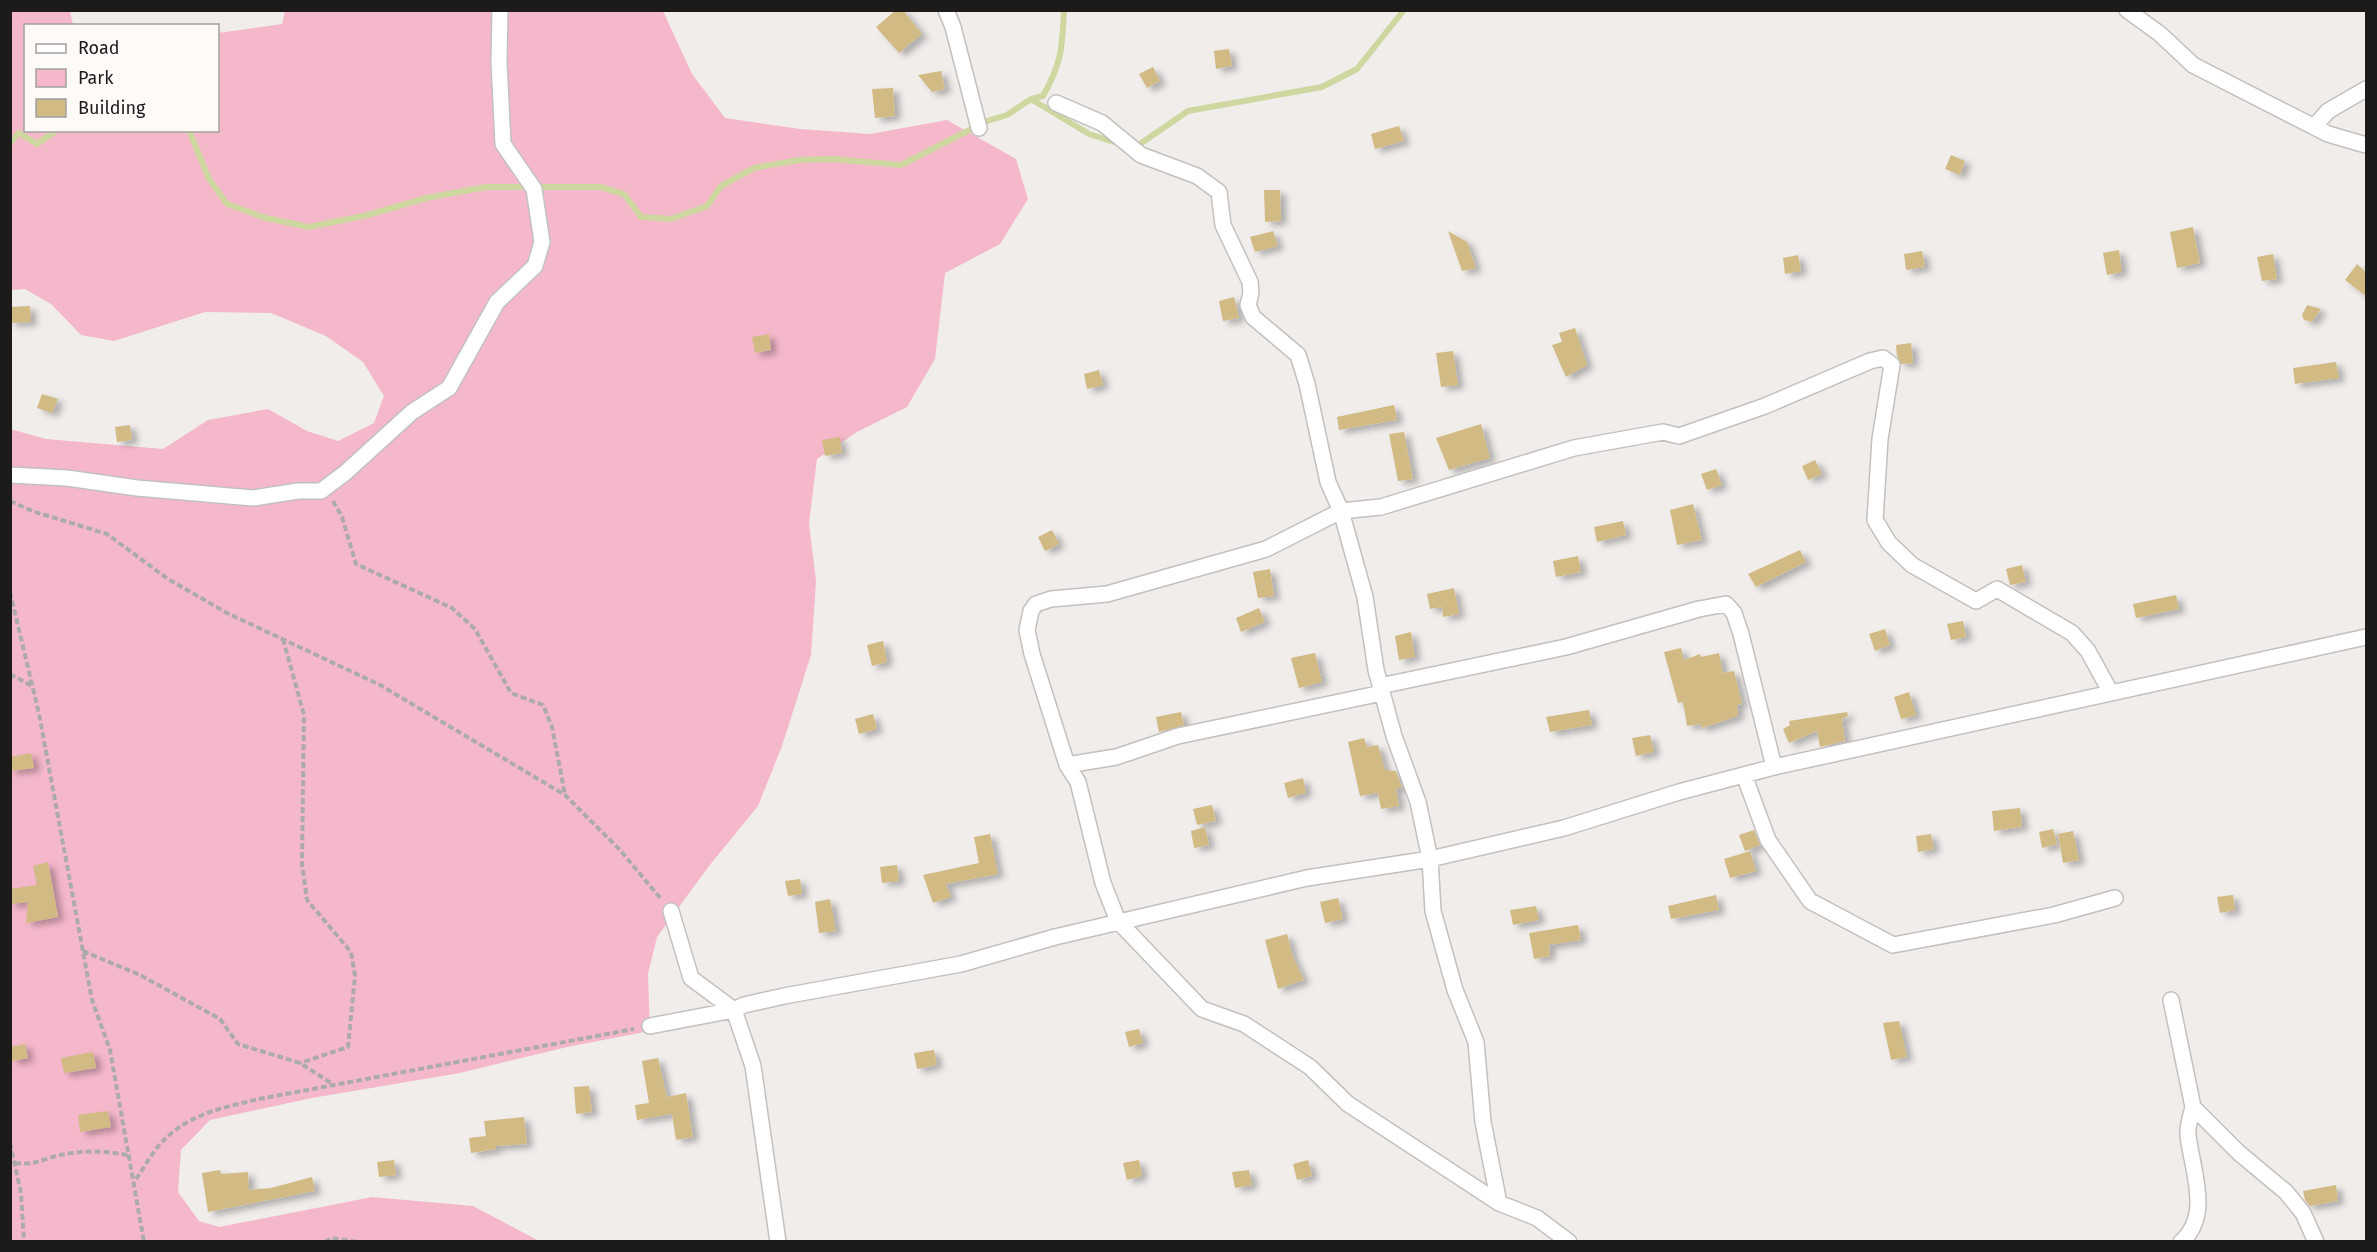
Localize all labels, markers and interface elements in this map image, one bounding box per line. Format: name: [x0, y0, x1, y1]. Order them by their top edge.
legend: [24, 24, 219, 132]
text: Road: [78, 37, 120, 59]
text: Park: [78, 67, 114, 89]
text: Building: [78, 97, 146, 119]

